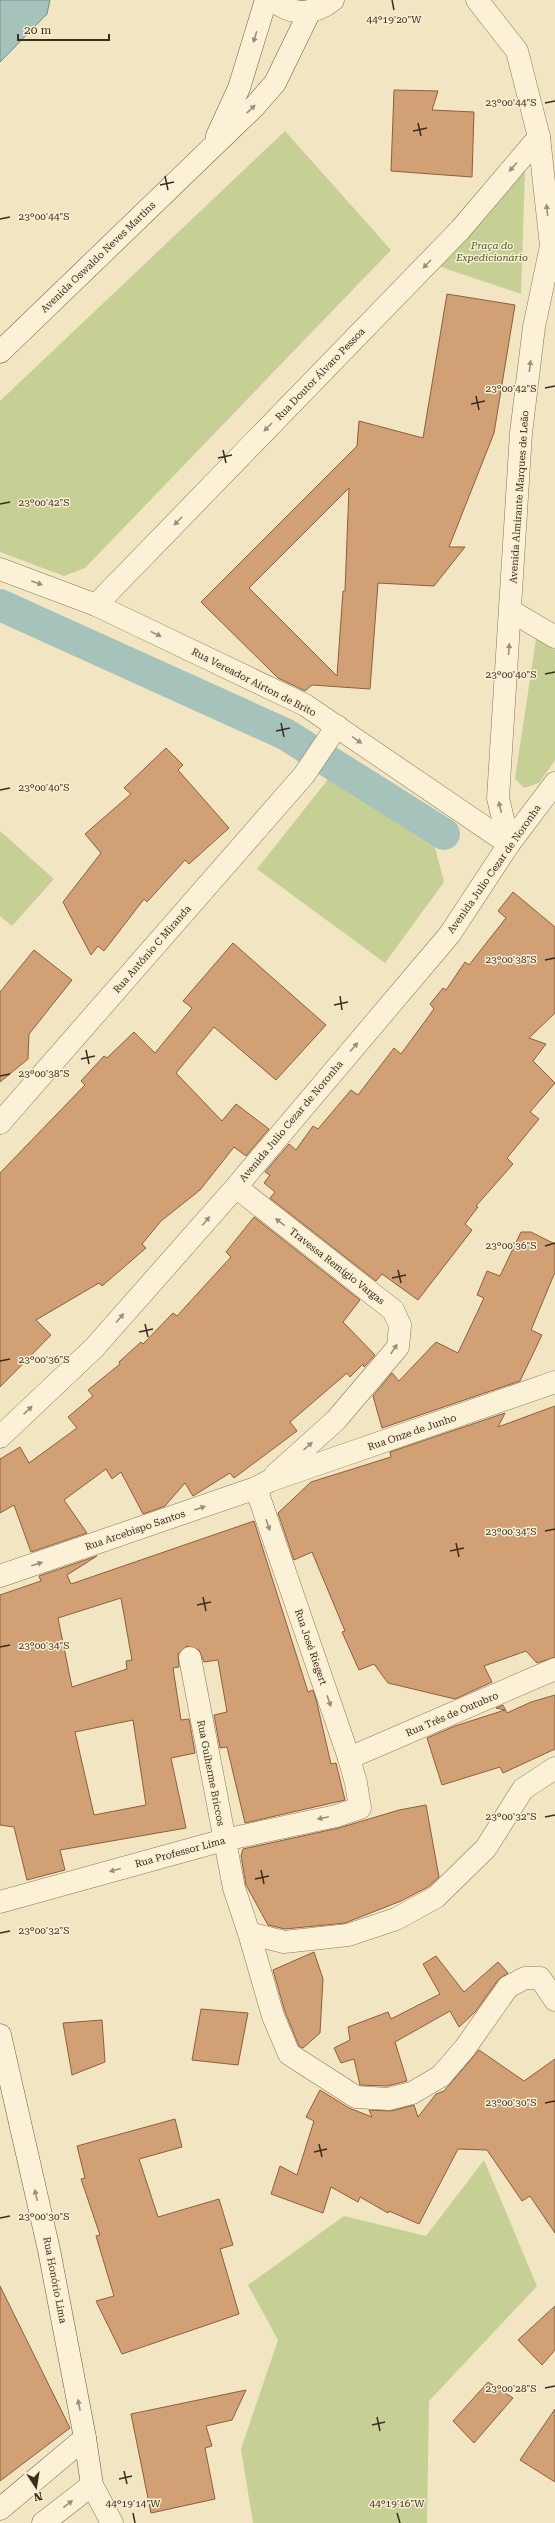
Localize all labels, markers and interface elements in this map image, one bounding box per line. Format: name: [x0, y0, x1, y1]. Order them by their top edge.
text: 44°19'20"W: [367, 14, 422, 25]
scale bar: [18, 16, 109, 42]
text: 20 m: [24, 23, 51, 37]
one-way arrow: [252, 32, 258, 44]
text: 23°00'44"S: [486, 97, 536, 108]
one-way arrow: [246, 105, 256, 114]
one-way arrow: [509, 162, 518, 172]
street label: Avenida Oswaldo Neves Martins: [38, 199, 158, 315]
one-way arrow: [544, 204, 550, 216]
text: 23°00'44"S: [19, 211, 69, 222]
park label: Praça do Expedicionário: [455, 240, 528, 263]
one-way arrow: [422, 259, 432, 269]
street label: Rua Doutor Álvaro Pessoa: [273, 325, 367, 422]
one-way arrow: [526, 360, 533, 372]
text: 23°00'42"S: [486, 383, 536, 394]
street label: Avenida Almirante Marques de Leão: [507, 410, 531, 584]
one-way arrow: [263, 422, 273, 432]
text: 23°00'42"S: [19, 497, 69, 508]
one-way arrow: [173, 516, 182, 526]
one-way arrow: [31, 580, 43, 586]
one-way arrow: [150, 631, 162, 637]
one-way arrow: [505, 643, 512, 655]
street label: Rua Vereador Aírton de Brito: [190, 646, 318, 718]
text: 23°00'40"S: [486, 669, 536, 680]
one-way arrow: [352, 736, 362, 744]
text: 23°00'40"S: [19, 782, 69, 793]
one-way arrow: [496, 800, 502, 813]
street label: Avenida Julio Cezar de Noronha: [445, 802, 543, 936]
street label: Rua Antônio C Miranda: [111, 902, 193, 995]
text: 23°00'38"S: [486, 954, 536, 965]
one-way arrow: [349, 1041, 358, 1052]
street label: Avenida Julio Cezar de Noronha: [237, 1058, 345, 1184]
text: 23°00'38"S: [19, 1068, 69, 1079]
one-way arrow: [202, 1216, 211, 1226]
one-way arrow: [275, 1217, 286, 1226]
street label: Travessa Remígio Vargas: [287, 1225, 387, 1307]
text: 23°00'36"S: [486, 1240, 536, 1251]
one-way arrow: [116, 1313, 125, 1323]
one-way arrow: [391, 1344, 398, 1355]
text: 23°00'36"S: [19, 1354, 69, 1365]
one-way arrow: [23, 1405, 33, 1415]
street label: Rua Onze de Junho: [366, 1412, 458, 1452]
one-way arrow: [303, 1441, 313, 1450]
one-way arrow: [194, 1505, 206, 1511]
street label: Rua Arcebispo Santos: [83, 1508, 187, 1552]
one-way arrow: [266, 1519, 272, 1531]
text: 23°00'34"S: [486, 1526, 536, 1537]
one-way arrow: [31, 1560, 43, 1566]
street label: Rua José Riegert: [293, 1607, 329, 1687]
text: 23°00'34"S: [19, 1640, 69, 1651]
street label: Rua Três de Outubro: [404, 1689, 500, 1739]
one-way arrow: [326, 1695, 332, 1707]
street label: Rua Guiherme Briccos: [195, 1719, 227, 1827]
text: 23°00'32"S: [486, 1811, 536, 1822]
one-way arrow: [317, 1816, 329, 1822]
street label: Rua Professor Lima: [134, 1835, 227, 1869]
one-way arrow: [109, 1867, 121, 1873]
text: 23°00'32"S: [19, 1925, 69, 1936]
text: 23°00'30"S: [486, 2097, 536, 2108]
one-way arrow: [33, 2189, 39, 2202]
text: 23°00'30"S: [19, 2211, 69, 2222]
street label: Rua Honório Lima: [41, 2236, 69, 2325]
text: 23°00'28"S: [486, 2383, 536, 2394]
one-way arrow: [76, 2399, 82, 2411]
north arrow: [16, 2467, 56, 2507]
text: N: [32, 2489, 43, 2504]
text: 44°19'14"W: [106, 2498, 161, 2509]
text: 44°19'16"W: [370, 2498, 425, 2509]
one-way arrow: [62, 2500, 73, 2508]

